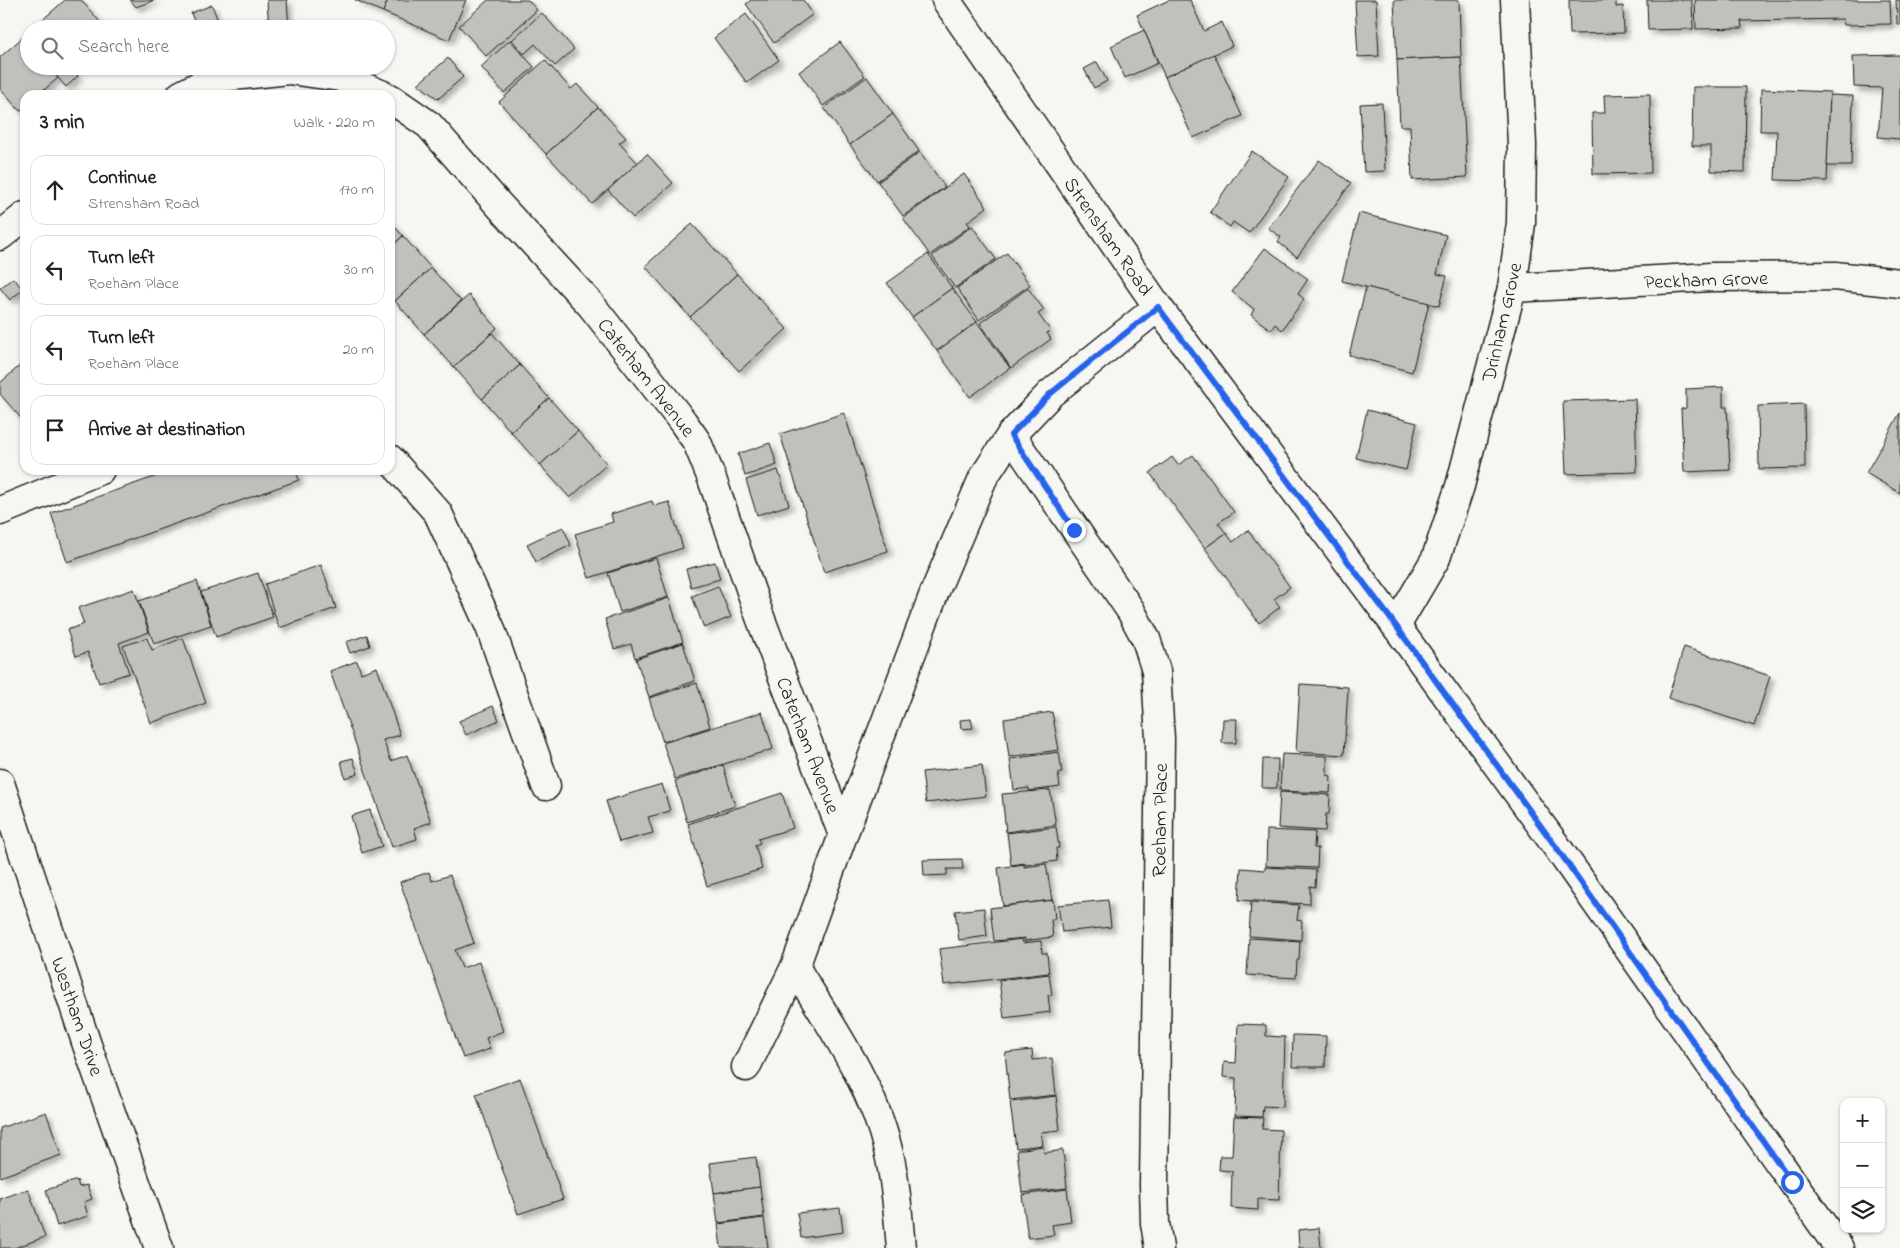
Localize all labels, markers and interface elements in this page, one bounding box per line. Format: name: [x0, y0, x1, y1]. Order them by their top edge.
search box: [20, 20, 395, 75]
icon: search: [38, 34, 66, 62]
text: Search here: [78, 34, 169, 61]
text: 3 min: [40, 108, 84, 138]
text: Walk · 220 m: [294, 111, 375, 135]
text: Continue: [88, 165, 156, 192]
street label: Strensham Road: [1055, 172, 1159, 303]
icon: ahead: [41, 176, 69, 204]
text: 170 m: [339, 178, 374, 202]
text: Strensham Road: [88, 192, 199, 216]
text: Turn left: [88, 245, 155, 272]
icon: left: [41, 256, 69, 284]
text: 30 m: [344, 258, 374, 282]
street label: Drinham Grove: [1475, 260, 1531, 386]
street label: Peckham Grove: [1644, 265, 1769, 298]
text: Roeham Place: [88, 272, 179, 296]
street label: Caterham Avenue: [589, 313, 701, 444]
text: Turn left: [88, 325, 155, 352]
icon: left: [41, 336, 69, 364]
text: 20 m: [343, 338, 374, 362]
text: Roeham Place: [88, 352, 179, 376]
icon: arrive: [41, 416, 69, 444]
text: Arrive at destination: [88, 417, 245, 444]
route end: [1063, 519, 1086, 542]
street label: Caterham Avenue: [767, 673, 846, 818]
street label: Roeham Place: [1146, 763, 1177, 877]
street label: Westham Drive: [42, 953, 110, 1080]
map controls: [1840, 1098, 1885, 1233]
button: +: [1840, 1098, 1885, 1143]
button: −: [1840, 1143, 1885, 1188]
route start: [1781, 1171, 1804, 1194]
button: layers: [1840, 1188, 1885, 1233]

